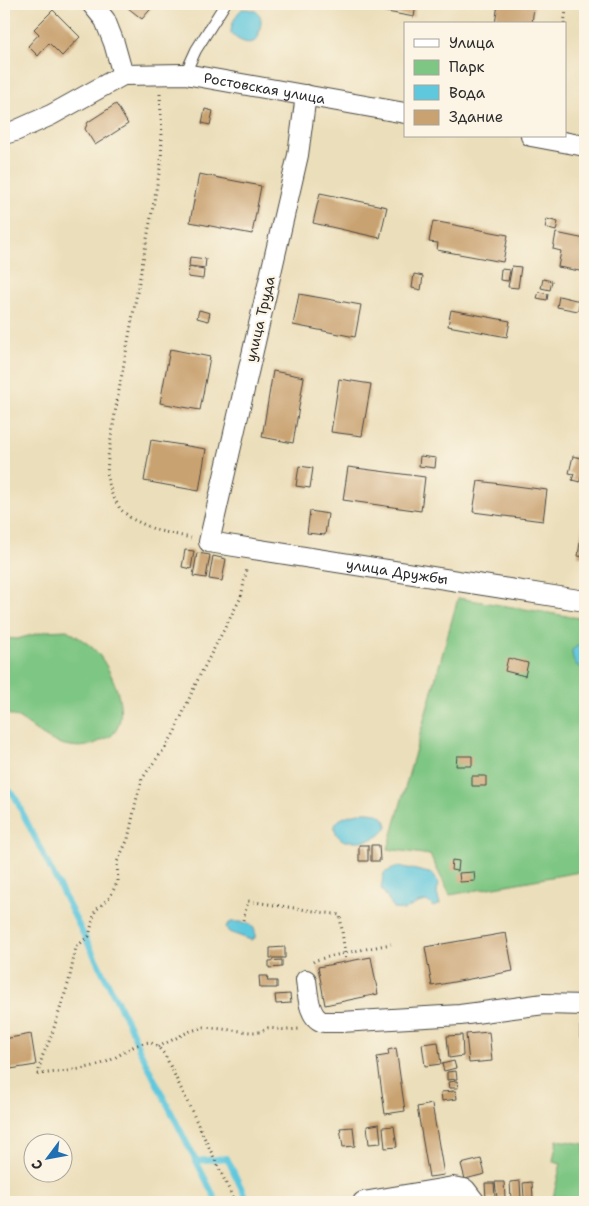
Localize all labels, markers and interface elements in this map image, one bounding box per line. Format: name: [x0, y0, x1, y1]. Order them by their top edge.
legend: [404, 22, 566, 138]
text: Улица: [449, 33, 495, 53]
text: Парк: [449, 57, 485, 77]
street label: Ростовская улица: [202, 69, 327, 108]
text: Вода: [449, 83, 486, 103]
text: Здание: [449, 107, 503, 127]
street label: улица Труда: [241, 274, 279, 364]
street label: улица Дружбы: [345, 555, 449, 588]
north arrow: [22, 1134, 72, 1184]
text: С: [27, 1156, 47, 1173]

